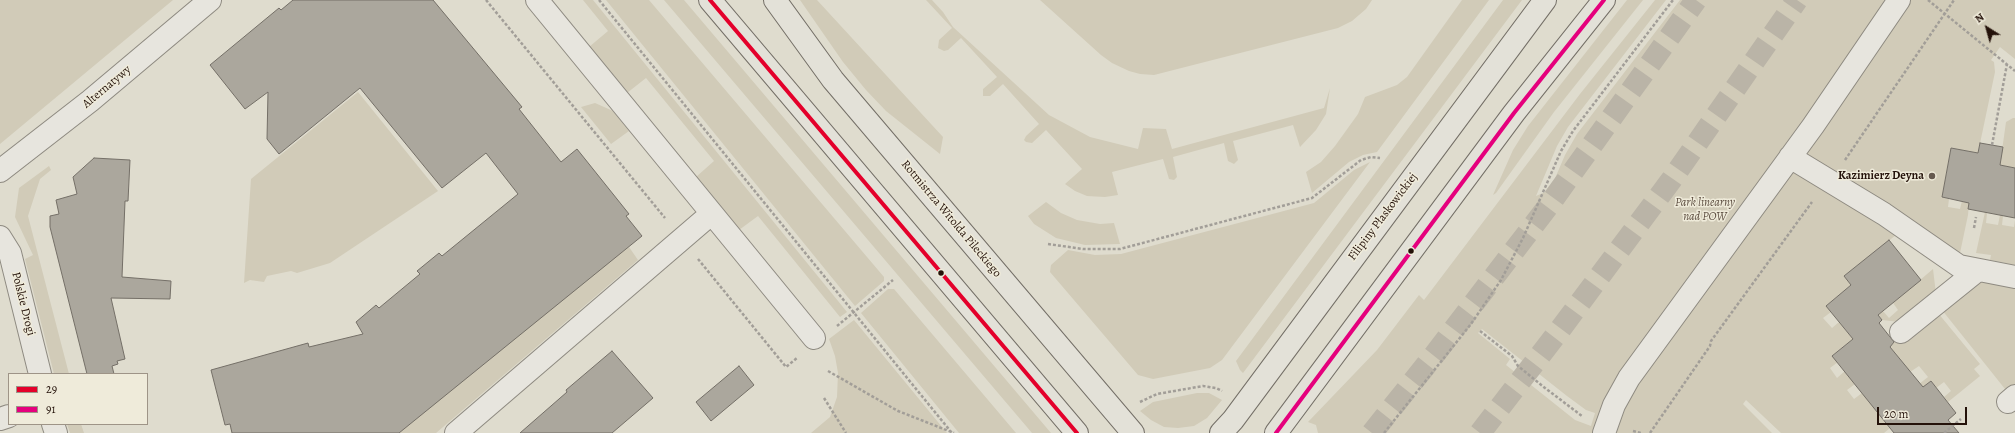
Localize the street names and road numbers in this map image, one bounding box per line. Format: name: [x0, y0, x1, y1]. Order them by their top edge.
street label: Alternatywy: [80, 63, 134, 111]
street label: Rotmistrza Witolda Pileckiego: [898, 158, 1004, 280]
street label: Filipiny Płaskowickiej: [1345, 170, 1421, 264]
street label: Polskie Drogi: [8, 271, 38, 337]

